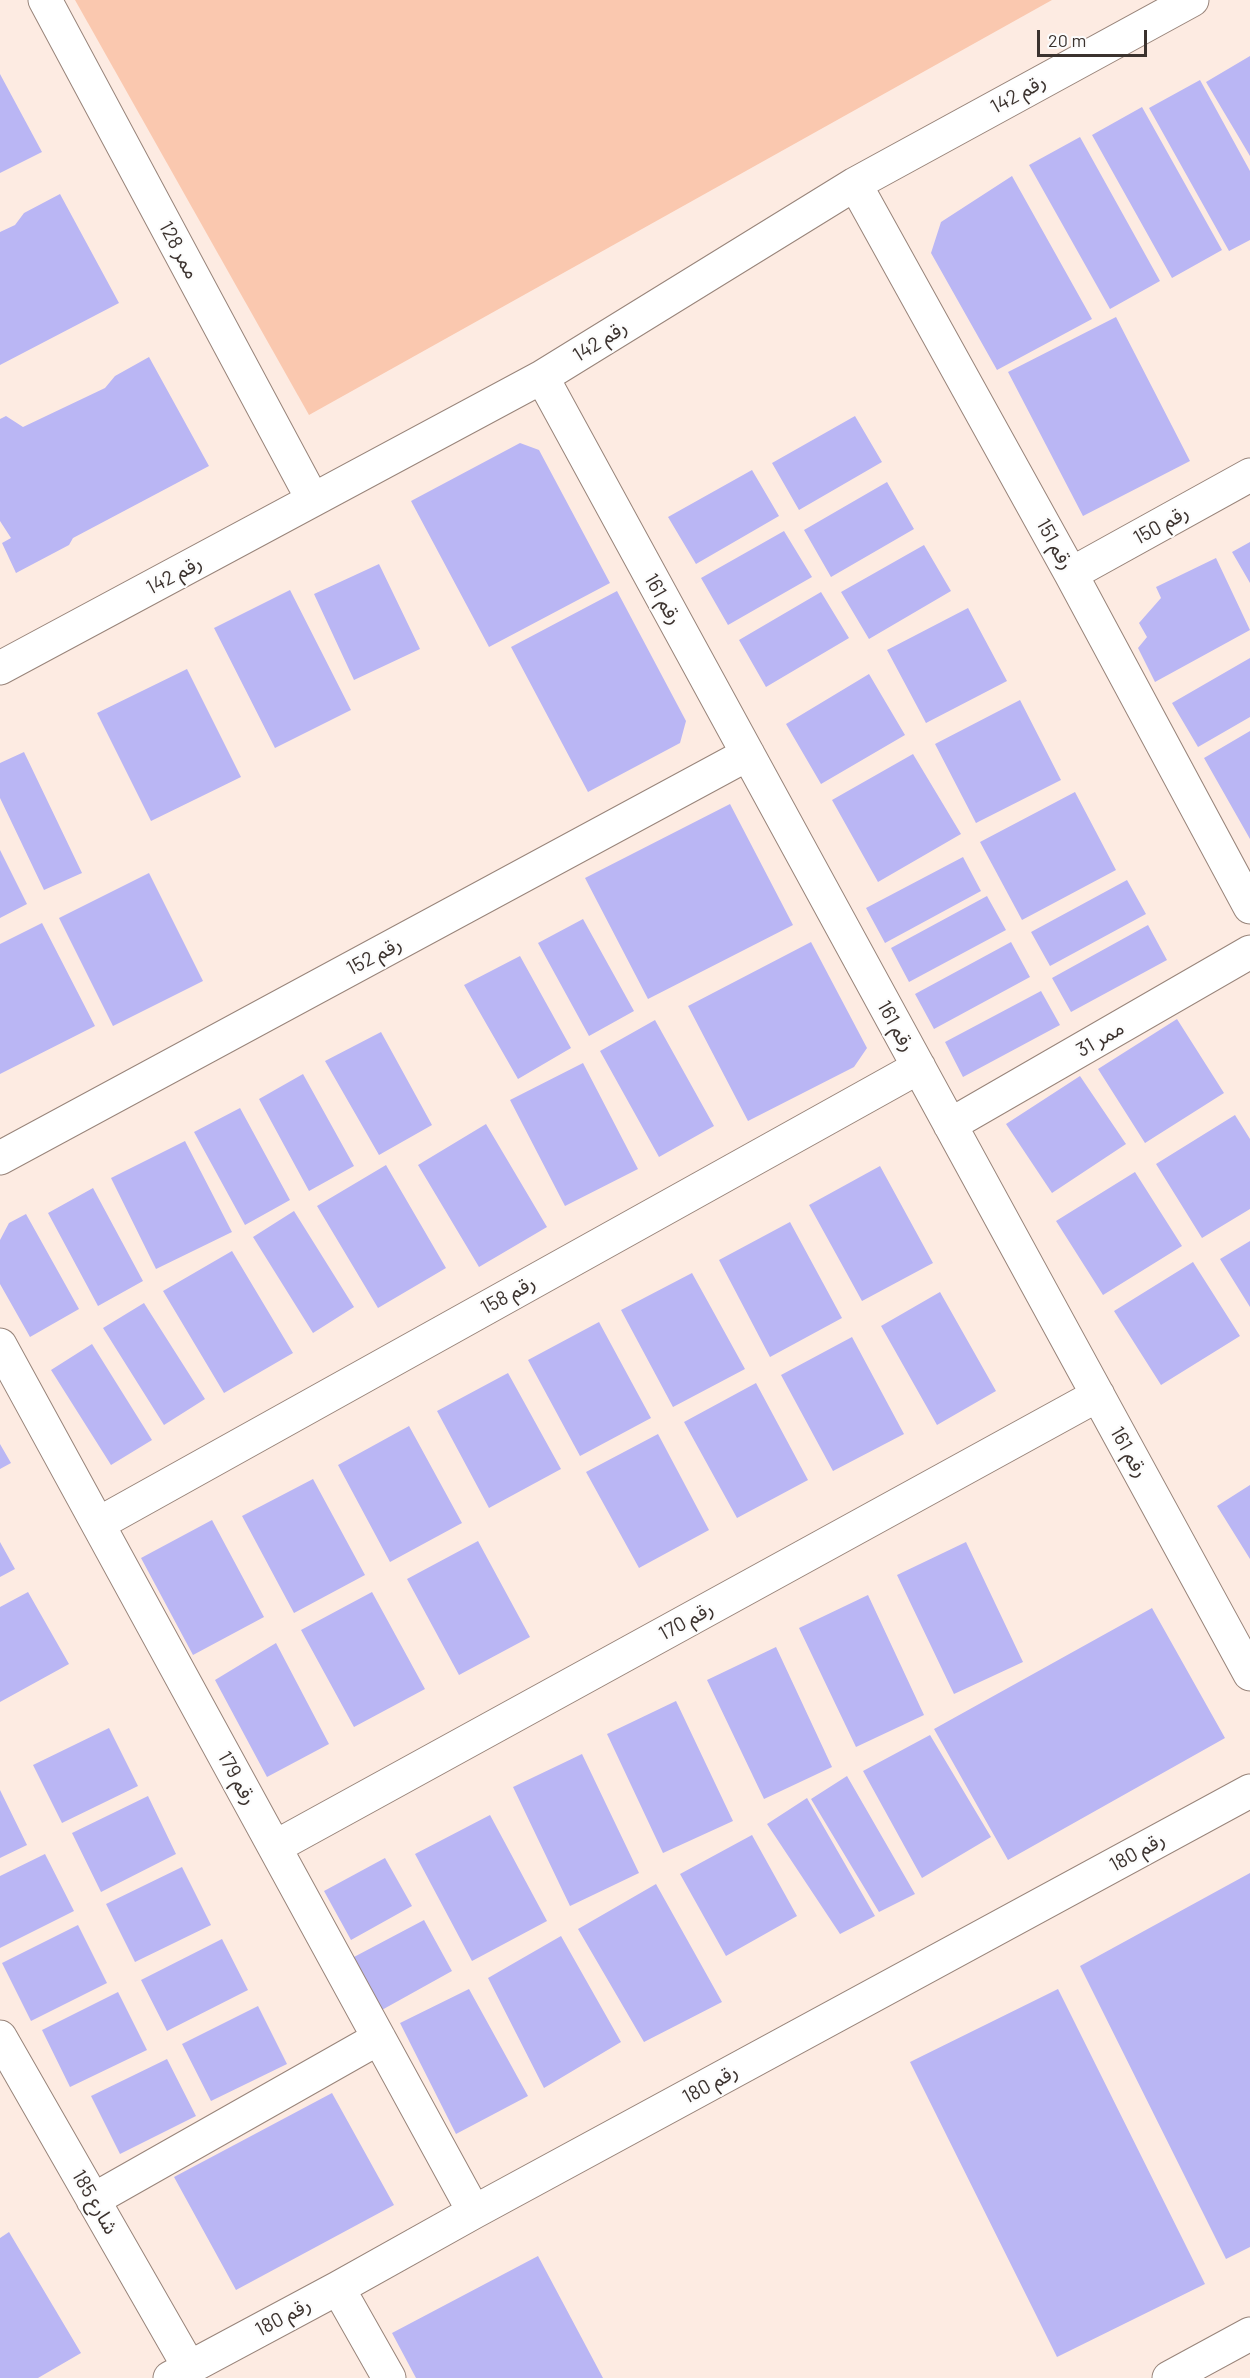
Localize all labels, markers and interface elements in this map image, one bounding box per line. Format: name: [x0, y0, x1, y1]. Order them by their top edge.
scale bar: [1040, 18, 1150, 56]
text: 20 m: [1048, 29, 1086, 51]
street label: رقم 142: [986, 69, 1050, 119]
street label: ممر 128: [154, 217, 204, 283]
street label: رقم 142: [568, 315, 632, 367]
street label: رقم 150: [1129, 500, 1193, 550]
street label: رقم 151: [1031, 514, 1079, 574]
street label: رقم 142: [142, 550, 206, 600]
street label: رقم 161: [639, 569, 687, 629]
street label: رقم 152: [342, 932, 406, 980]
street label: رقم 161: [872, 996, 920, 1056]
street label: ممر 31: [1072, 1016, 1128, 1062]
street label: رقم 158: [477, 1270, 539, 1320]
street label: رقم 161: [1105, 1422, 1153, 1482]
street label: رقم 170: [655, 1596, 717, 1646]
street label: رقم 179: [212, 1747, 262, 1809]
street label: رقم 180: [1105, 1827, 1169, 1877]
street label: رقم 180: [678, 2059, 742, 2109]
street label: شارع 185: [67, 2165, 123, 2239]
street label: رقم 180: [251, 2292, 315, 2342]

